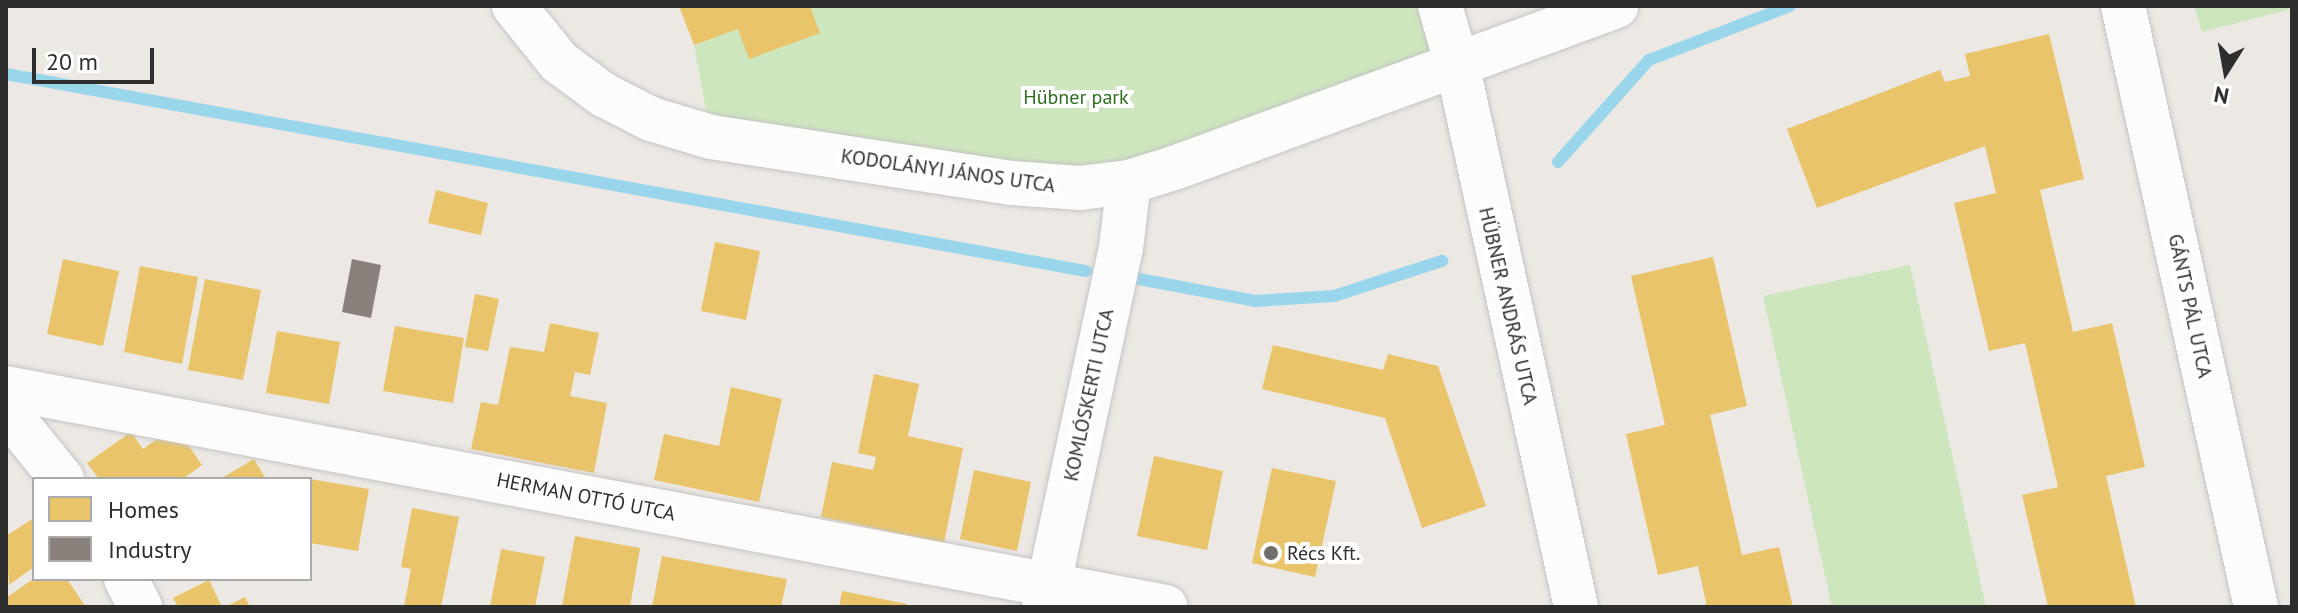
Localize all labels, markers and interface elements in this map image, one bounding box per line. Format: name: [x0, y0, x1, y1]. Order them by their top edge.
scale bar: [36, 32, 158, 82]
north arrow: [2186, 32, 2266, 112]
text: 20 m: [46, 46, 98, 77]
text: N: [2212, 80, 2231, 111]
park label: Hübner park: [1023, 85, 1129, 109]
street label: KODOLÁNYI JÁNOS UTCA: [839, 144, 1057, 198]
street label: HÜBNER ANDRÁS UTCA: [1474, 205, 1542, 407]
street label: GÁNTS PÁL UTCA: [2163, 231, 2217, 381]
street label: KOMLÓSKERTI UTCA: [1059, 307, 1119, 483]
street label: HERMAN OTTÓ UTCA: [495, 468, 677, 526]
legend: [32, 477, 312, 581]
text: Homes: [108, 494, 179, 525]
text: Industry: [108, 534, 192, 565]
place label: Récs Kft.: [1287, 541, 1360, 565]
marker: Récs Kft.: [1262, 544, 1280, 562]

